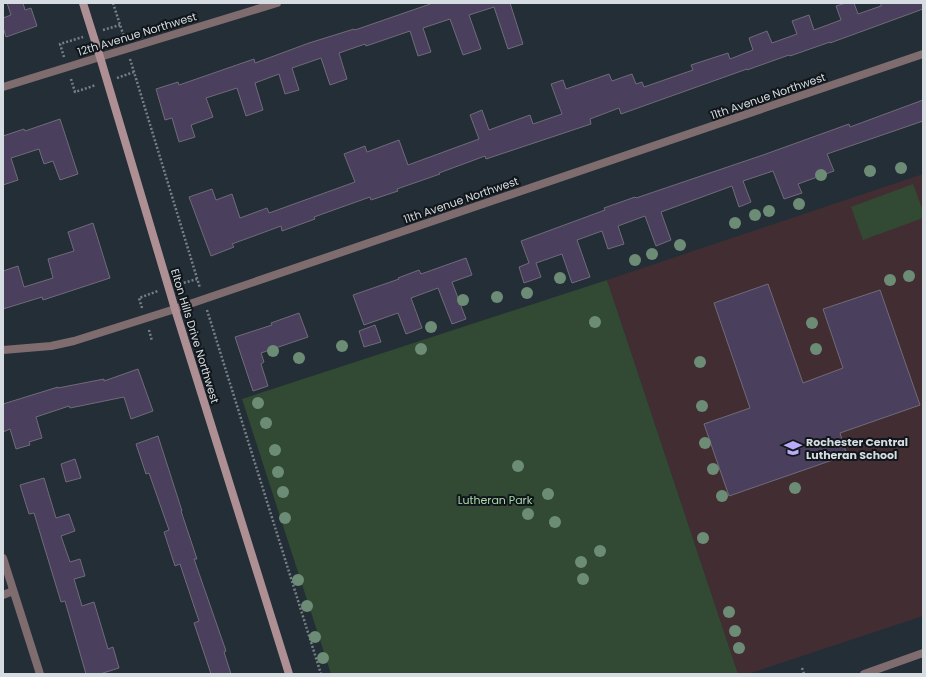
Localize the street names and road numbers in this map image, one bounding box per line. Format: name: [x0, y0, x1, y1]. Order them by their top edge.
street label: 12th Avenue Northwest: [76, 8, 198, 60]
street label: 11th Avenue Northwest: [708, 69, 828, 123]
street label: 11th Avenue Northwest: [401, 173, 521, 227]
street label: Elton Hills Drive Northwest: [167, 267, 223, 405]

